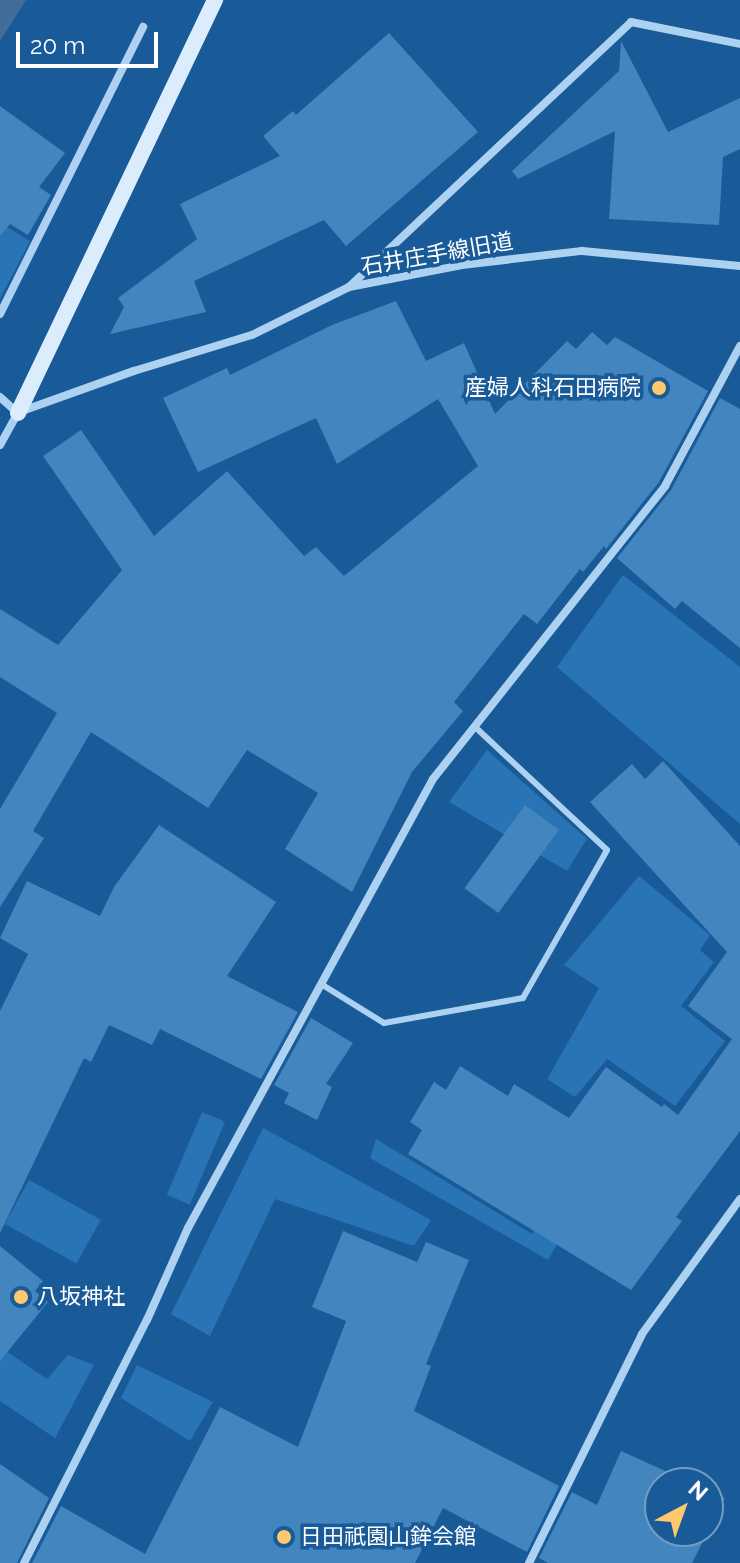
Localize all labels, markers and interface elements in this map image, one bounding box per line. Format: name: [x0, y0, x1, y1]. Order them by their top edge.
scale bar: [20, 16, 162, 66]
text: 20 m: [30, 31, 85, 60]
street label: 石井庄手線旧道: [359, 228, 515, 280]
place label: 産婦人科石田病院: [465, 375, 641, 401]
marker: 産婦人科石田病院: [648, 377, 670, 399]
place label: 八坂神社: [37, 1284, 125, 1310]
marker: 八坂神社: [12, 1288, 30, 1306]
north arrow: [644, 1467, 724, 1547]
text: N: [684, 1475, 713, 1506]
place label: 日田祇園山鉾会館: [300, 1524, 476, 1550]
marker: 日田祇園山鉾会館: [275, 1528, 293, 1546]

